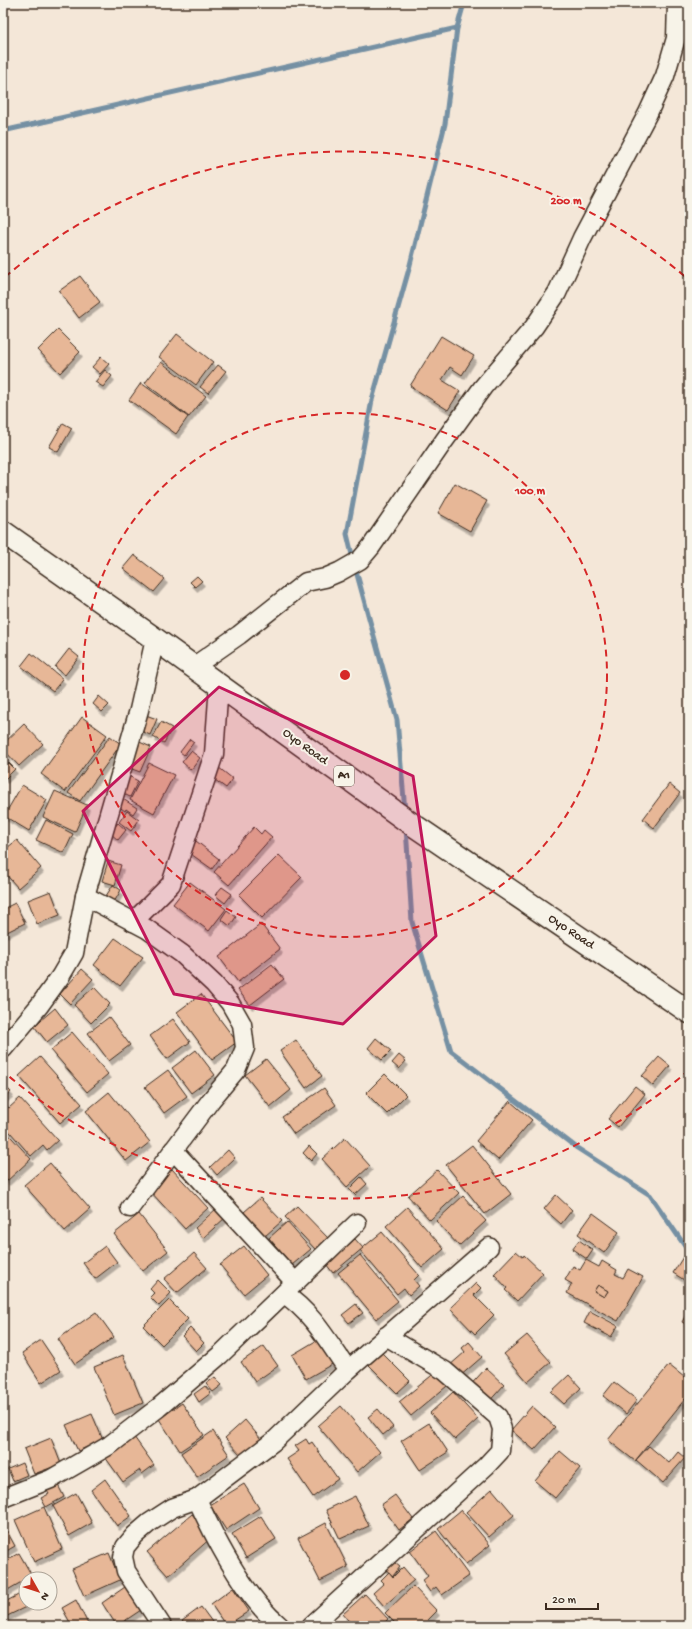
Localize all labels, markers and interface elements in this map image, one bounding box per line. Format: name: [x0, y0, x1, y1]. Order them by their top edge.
text: 200 m: [551, 195, 582, 209]
text: 100 m: [514, 485, 545, 499]
centre of rings: [338, 668, 352, 682]
street label: Oyo Road: [279, 726, 332, 769]
road number: A1: [334, 766, 354, 786]
street label: Oyo Road: [545, 911, 598, 954]
north arrow: [18, 1571, 58, 1611]
scale bar: [546, 1585, 598, 1611]
text: N: [37, 1589, 51, 1603]
text: 20 m: [552, 1594, 577, 1608]

